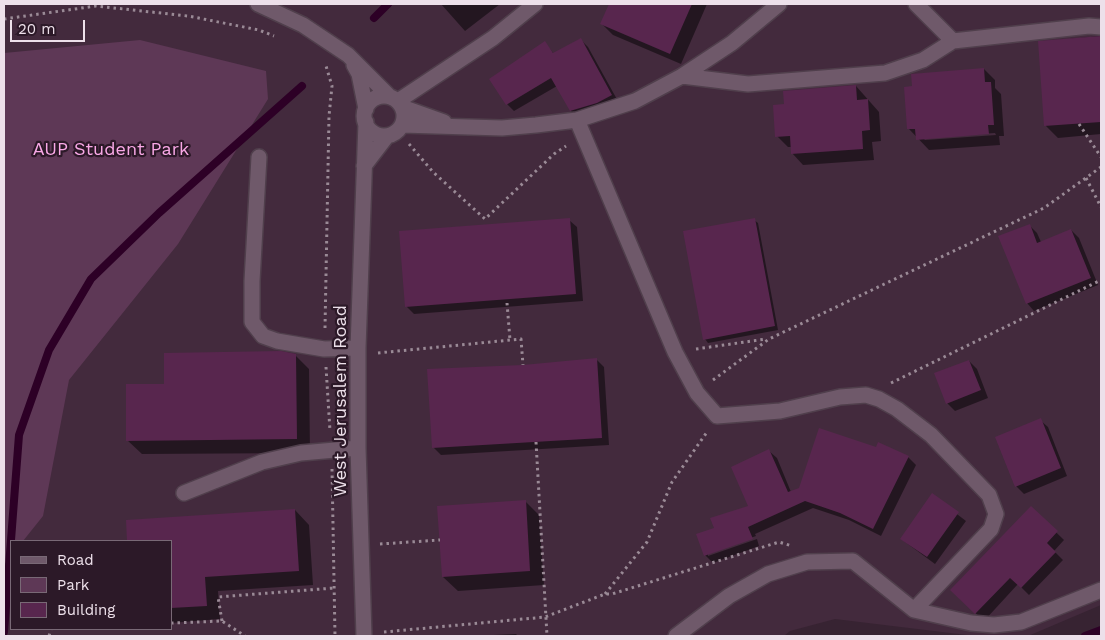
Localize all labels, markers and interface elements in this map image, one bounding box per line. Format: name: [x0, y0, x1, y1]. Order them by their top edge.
scale bar: [12, 10, 88, 42]
text: 20 m: [18, 20, 56, 38]
park label: AUP Student Park: [33, 139, 189, 161]
street label: West Jerusalem Road: [330, 305, 352, 497]
legend: [10, 540, 172, 630]
text: Road: [57, 551, 94, 569]
text: Park: [57, 576, 89, 594]
text: Building: [57, 601, 115, 619]

